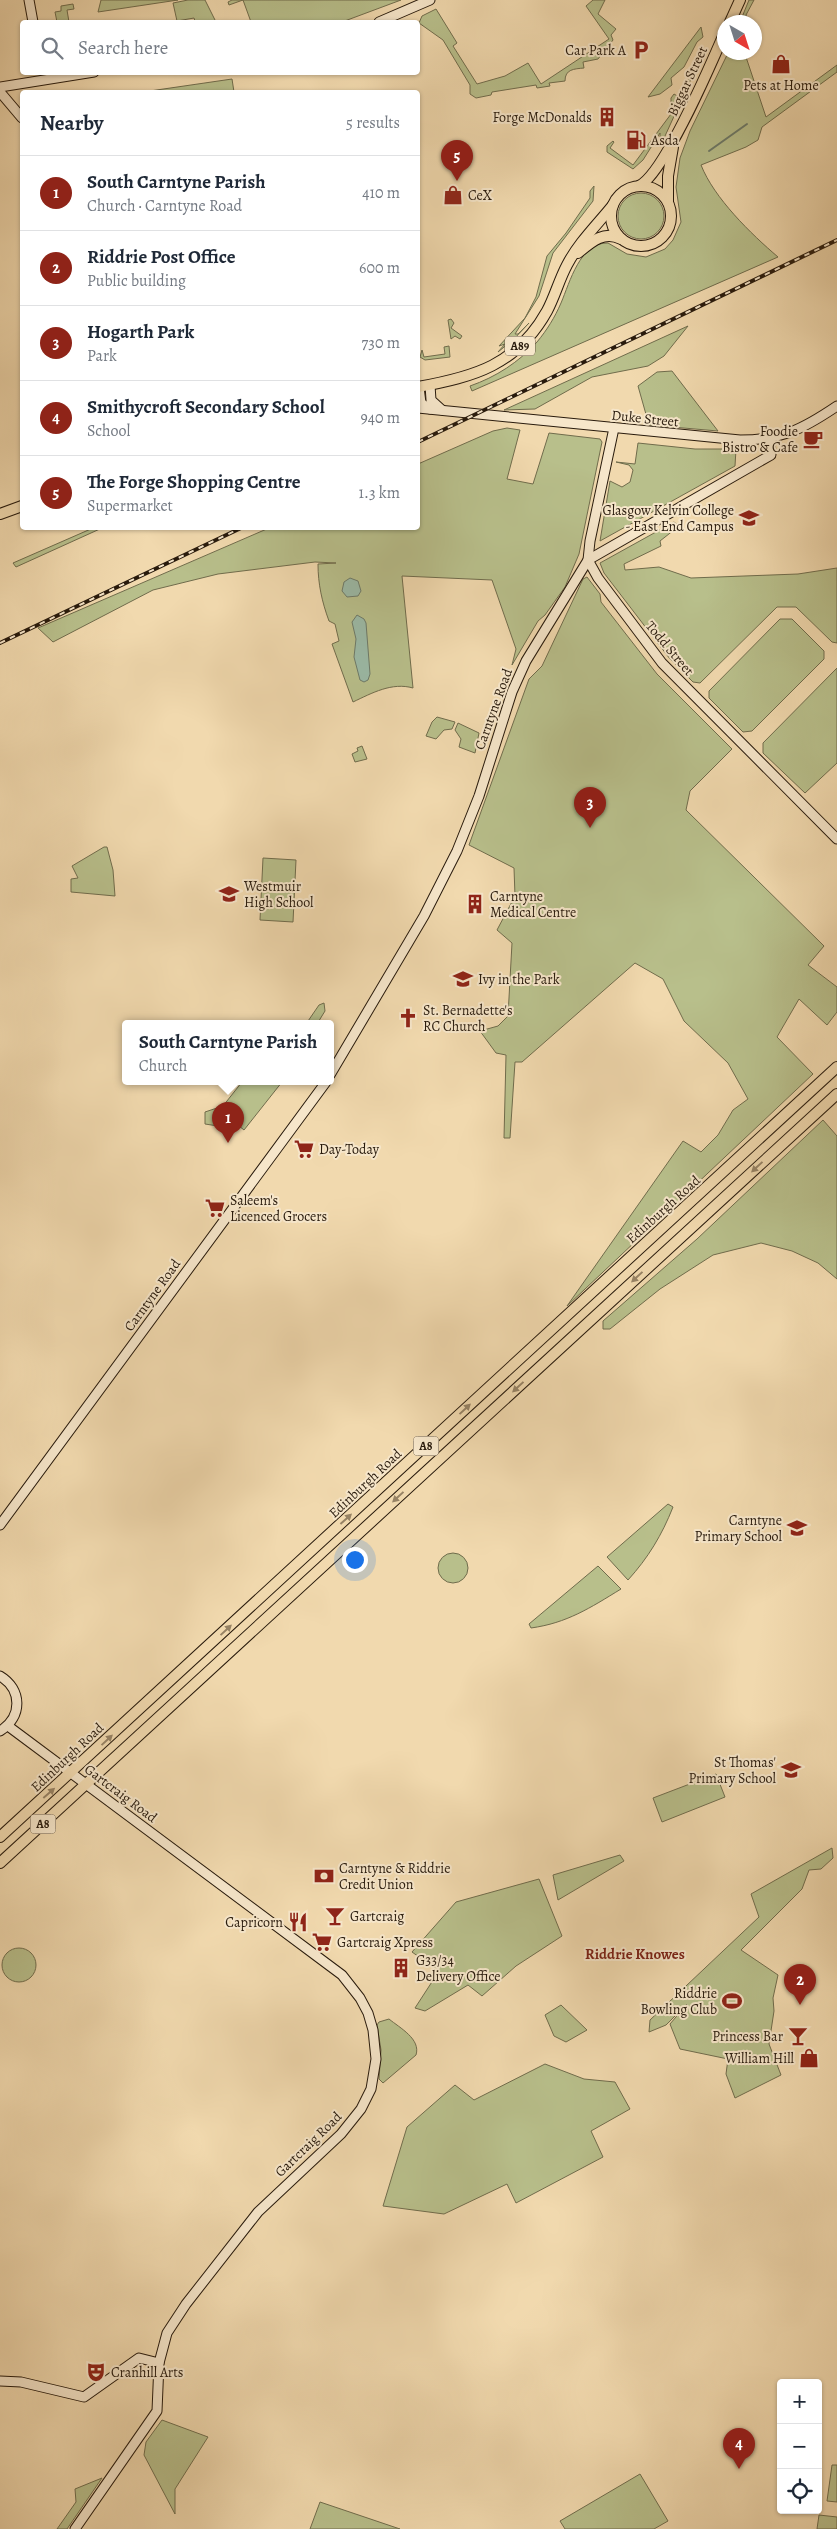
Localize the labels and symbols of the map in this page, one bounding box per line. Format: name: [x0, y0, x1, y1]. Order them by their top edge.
north arrow: [717, 15, 762, 60]
parking icon: Car Park A: [630, 39, 652, 61]
place label: Car Park A: [565, 41, 627, 60]
street label: Biggar Street: [663, 43, 712, 119]
shop icon: Pets at Home: [770, 53, 792, 75]
place label: Pets at Home: [743, 76, 819, 95]
building icon: Forge McDonalds: [596, 106, 618, 128]
place label: Forge McDonalds: [492, 108, 592, 127]
fuel station icon: Asda: [625, 129, 647, 151]
place label: Asda: [650, 131, 679, 150]
pin: 5: [441, 140, 473, 181]
shop icon: CeX: [442, 184, 464, 206]
place label: CeX: [468, 186, 493, 205]
road number: A89: [505, 336, 535, 356]
street label: Duke Street: [610, 406, 680, 432]
place label: Foodie Bistro & Cafe: [722, 422, 798, 457]
cafe icon: Foodie Bistro & Cafe: [802, 428, 824, 450]
place label: Glasgow Kelvin College - East End Campus: [602, 501, 734, 536]
school or university icon: Glasgow Kelvin College - East End Campus: [738, 507, 760, 529]
street label: Todd Street: [641, 617, 698, 680]
street label: Carntyne Road: [470, 666, 517, 752]
pin: 3: [574, 787, 606, 828]
place label: Westmuir High School: [243, 877, 314, 912]
school or university icon: Westmuir High School: [218, 883, 240, 905]
place label: Carntyne Medical Centre: [490, 887, 576, 922]
building icon: Carntyne Medical Centre: [464, 893, 486, 915]
school or university icon: Ivy in the Park: [452, 968, 474, 990]
place label: Ivy in the Park: [478, 970, 560, 989]
place label: St. Bernadette's RC Church: [423, 1001, 513, 1036]
church icon: St. Bernadette's RC Church: [397, 1007, 419, 1029]
pin: 1: [212, 1102, 244, 1143]
supermarket icon: Day-Today: [293, 1138, 315, 1160]
place label: Day-Today: [319, 1140, 380, 1159]
one-way arrow: [751, 1161, 763, 1173]
street label: Edinburgh Road: [622, 1171, 705, 1248]
place label: Saleem's Licenced Grocers: [230, 1191, 327, 1226]
supermarket icon: Saleem's Licenced Grocers: [204, 1197, 226, 1219]
street label: Carntyne Road: [120, 1255, 185, 1335]
one-way arrow: [632, 1271, 644, 1283]
one-way arrow: [512, 1381, 524, 1393]
one-way arrow: [459, 1403, 471, 1415]
road number: A8: [414, 1436, 438, 1455]
street label: Edinburgh Road: [325, 1444, 406, 1522]
one-way arrow: [393, 1491, 405, 1503]
place label: Carntyne Primary School: [694, 1511, 783, 1546]
one-way arrow: [339, 1513, 351, 1525]
school or university icon: Carntyne Primary School: [786, 1517, 808, 1539]
your location: [342, 1547, 368, 1573]
one-way arrow: [220, 1624, 232, 1636]
street label: Edinburgh Road: [27, 1718, 108, 1796]
one-way arrow: [101, 1734, 113, 1746]
place label: St Thomas' Primary School: [688, 1753, 777, 1788]
school or university icon: St Thomas' Primary School: [780, 1759, 802, 1781]
street label: Gartcraig Road: [81, 1760, 161, 1827]
one-way arrow: [42, 1788, 55, 1799]
road number: A8: [30, 1815, 56, 1834]
place label: Carntyne & Riddrie Credit Union: [339, 1859, 450, 1894]
bank icon: Carntyne & Riddrie Credit Union: [313, 1865, 335, 1887]
bar icon: Gartcraig: [324, 1905, 346, 1927]
place label: Gartcraig: [350, 1907, 404, 1926]
restaurant icon: Capricorn: [287, 1911, 309, 1933]
place label: Capricorn: [225, 1913, 283, 1932]
supermarket icon: Gartcraig Xpress: [311, 1931, 333, 1953]
place label: Gartcraig Xpress: [337, 1933, 433, 1952]
district label: Riddrie Knowes: [585, 1944, 685, 1964]
place label: G33/34 Delivery Office: [416, 1951, 500, 1986]
building icon: G33/34 Delivery Office: [390, 1957, 412, 1979]
pin: 2: [784, 1964, 816, 2005]
place label: Riddrie Bowling Club: [640, 1984, 717, 2019]
sports icon: Riddrie Bowling Club: [721, 1990, 743, 2012]
bar icon: Princess Bar: [787, 2025, 809, 2047]
place label: Princess Bar: [712, 2027, 784, 2046]
shop icon: William Hill: [798, 2047, 820, 2069]
place label: William Hill: [724, 2049, 795, 2068]
street label: Gartcraig Road: [271, 2107, 346, 2181]
theatre icon: Cranhill Arts: [85, 2361, 107, 2383]
place label: Cranhill Arts: [111, 2363, 183, 2382]
pin: 4: [723, 2428, 755, 2469]

